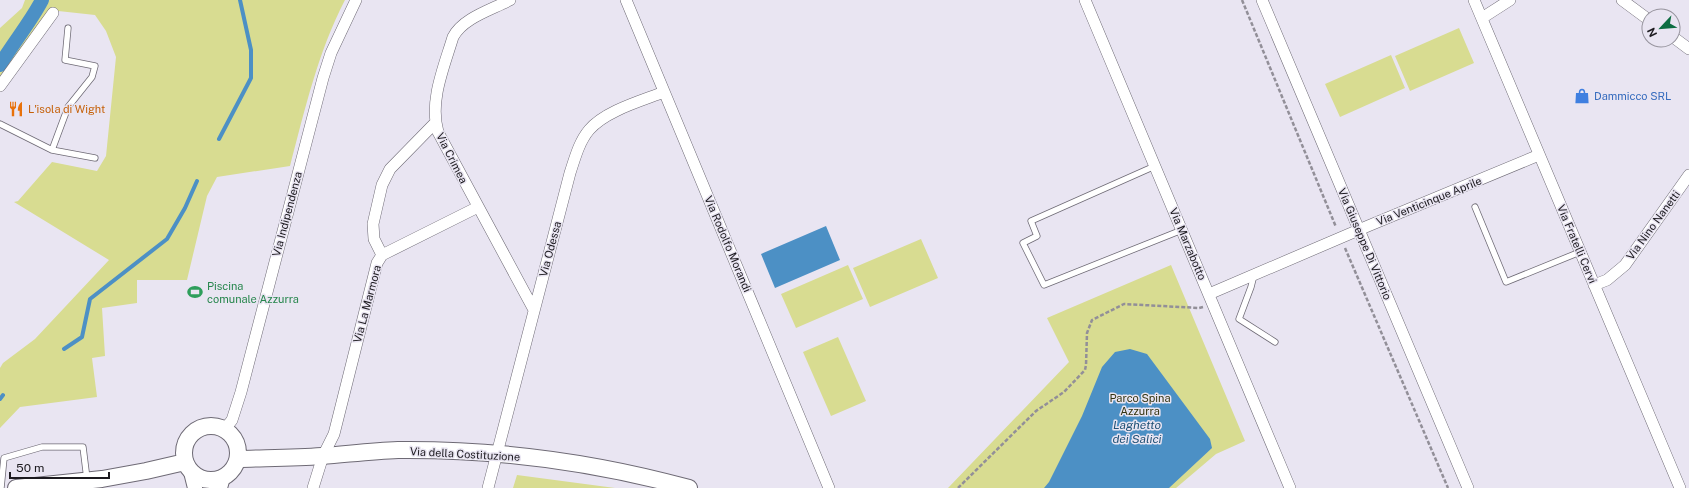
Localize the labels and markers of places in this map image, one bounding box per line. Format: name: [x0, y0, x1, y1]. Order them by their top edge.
shop icon: Dammicco SRL: [1573, 87, 1591, 105]
place label: Dammicco SRL: [1594, 90, 1671, 102]
restaurant icon: L'isola di Wight: [7, 100, 25, 118]
place label: L'isola di Wight: [28, 103, 105, 115]
place label: Piscina comunale Azzurra: [207, 280, 299, 305]
sports icon: Piscina comunale Azzurra: [186, 283, 204, 301]

